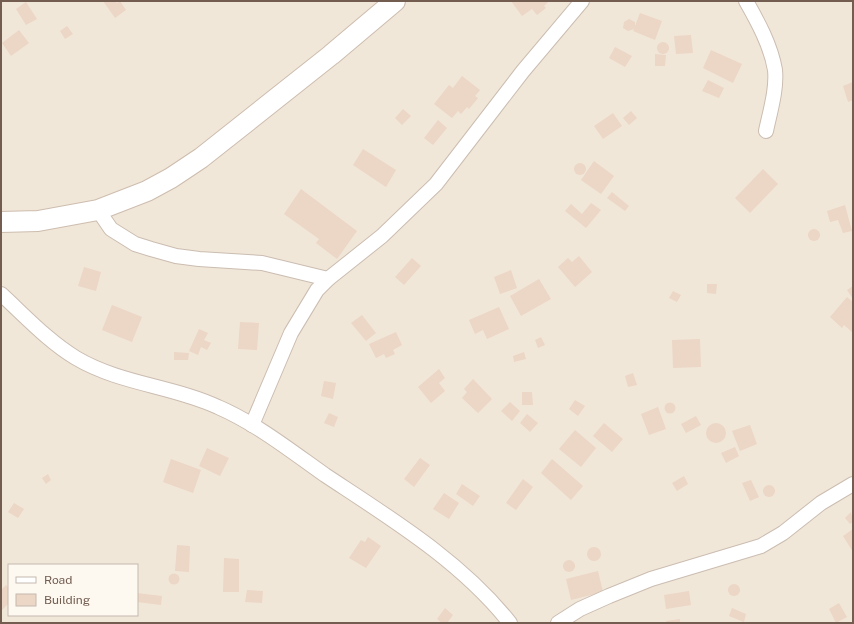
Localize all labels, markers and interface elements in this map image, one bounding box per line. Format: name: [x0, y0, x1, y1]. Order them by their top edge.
legend: [8, 564, 138, 616]
text: Road: [44, 573, 72, 587]
text: Building: [44, 593, 90, 607]

